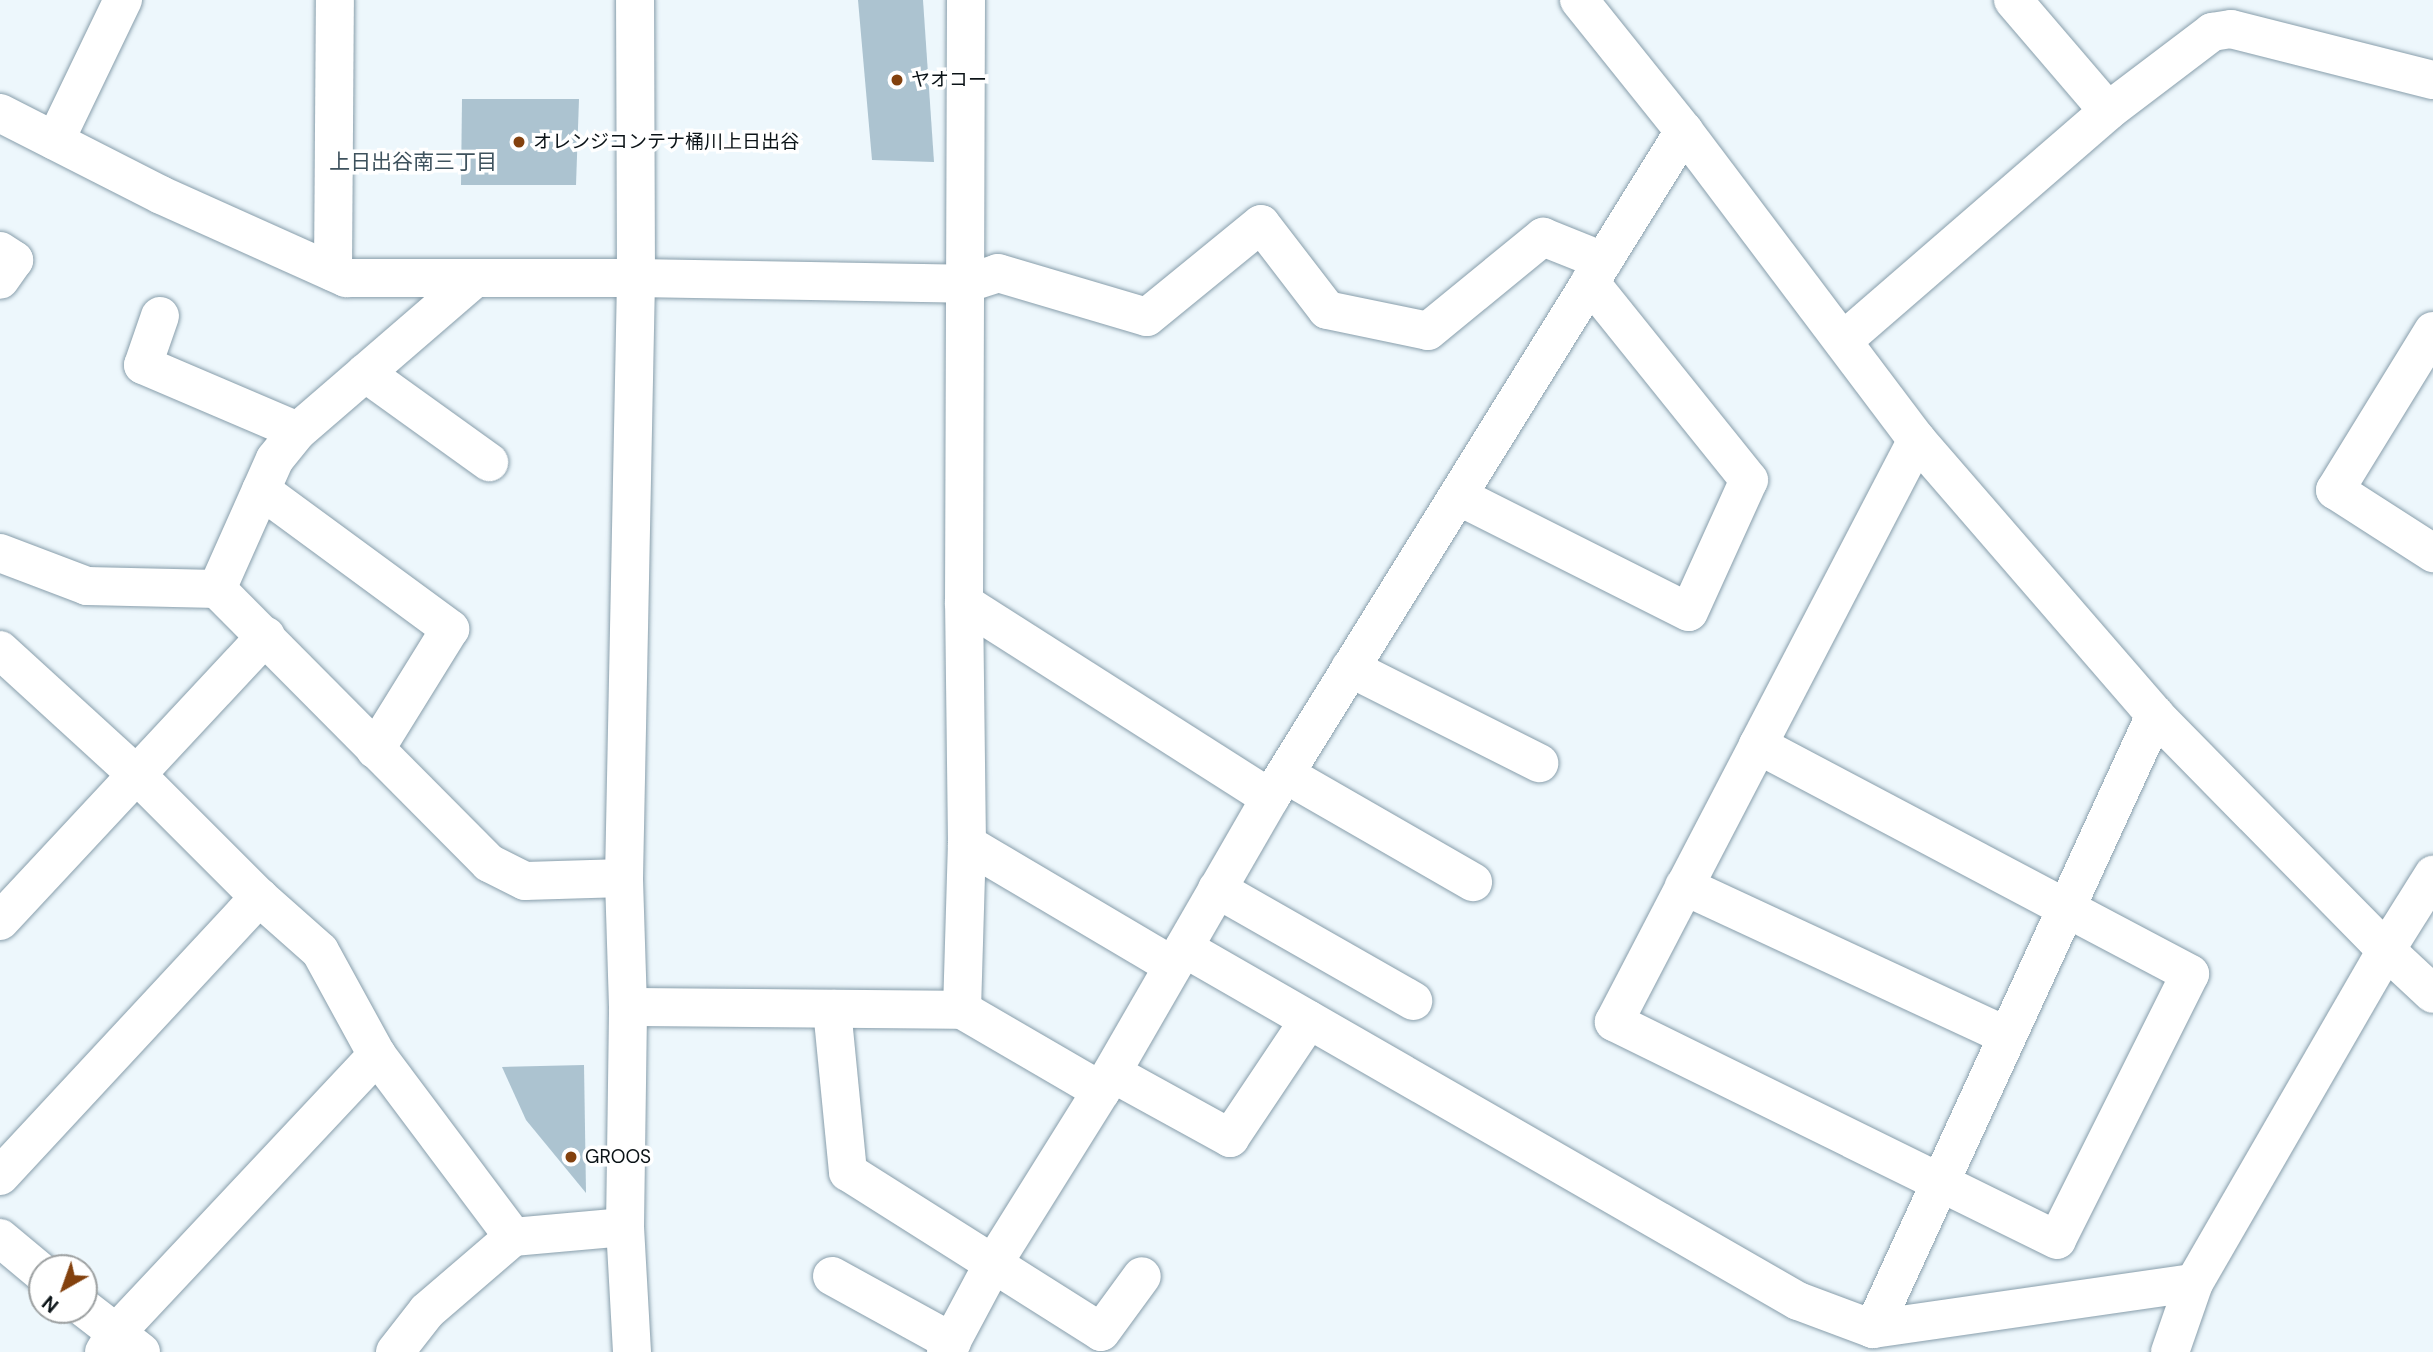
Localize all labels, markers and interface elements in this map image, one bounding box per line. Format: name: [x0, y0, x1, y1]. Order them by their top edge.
place label: ヤオコー: [911, 69, 987, 91]
marker: ヤオコー: [889, 72, 905, 88]
place label: オレンジコンテナ桶川上日出谷: [533, 131, 799, 153]
marker: オレンジコンテナ桶川上日出谷: [511, 134, 527, 150]
district label: 上日出谷南三丁目: [329, 149, 497, 175]
place label: GROOS: [585, 1146, 651, 1168]
marker: GROOS: [563, 1149, 579, 1165]
north arrow: [28, 1254, 98, 1324]
text: N: [37, 1290, 64, 1318]

